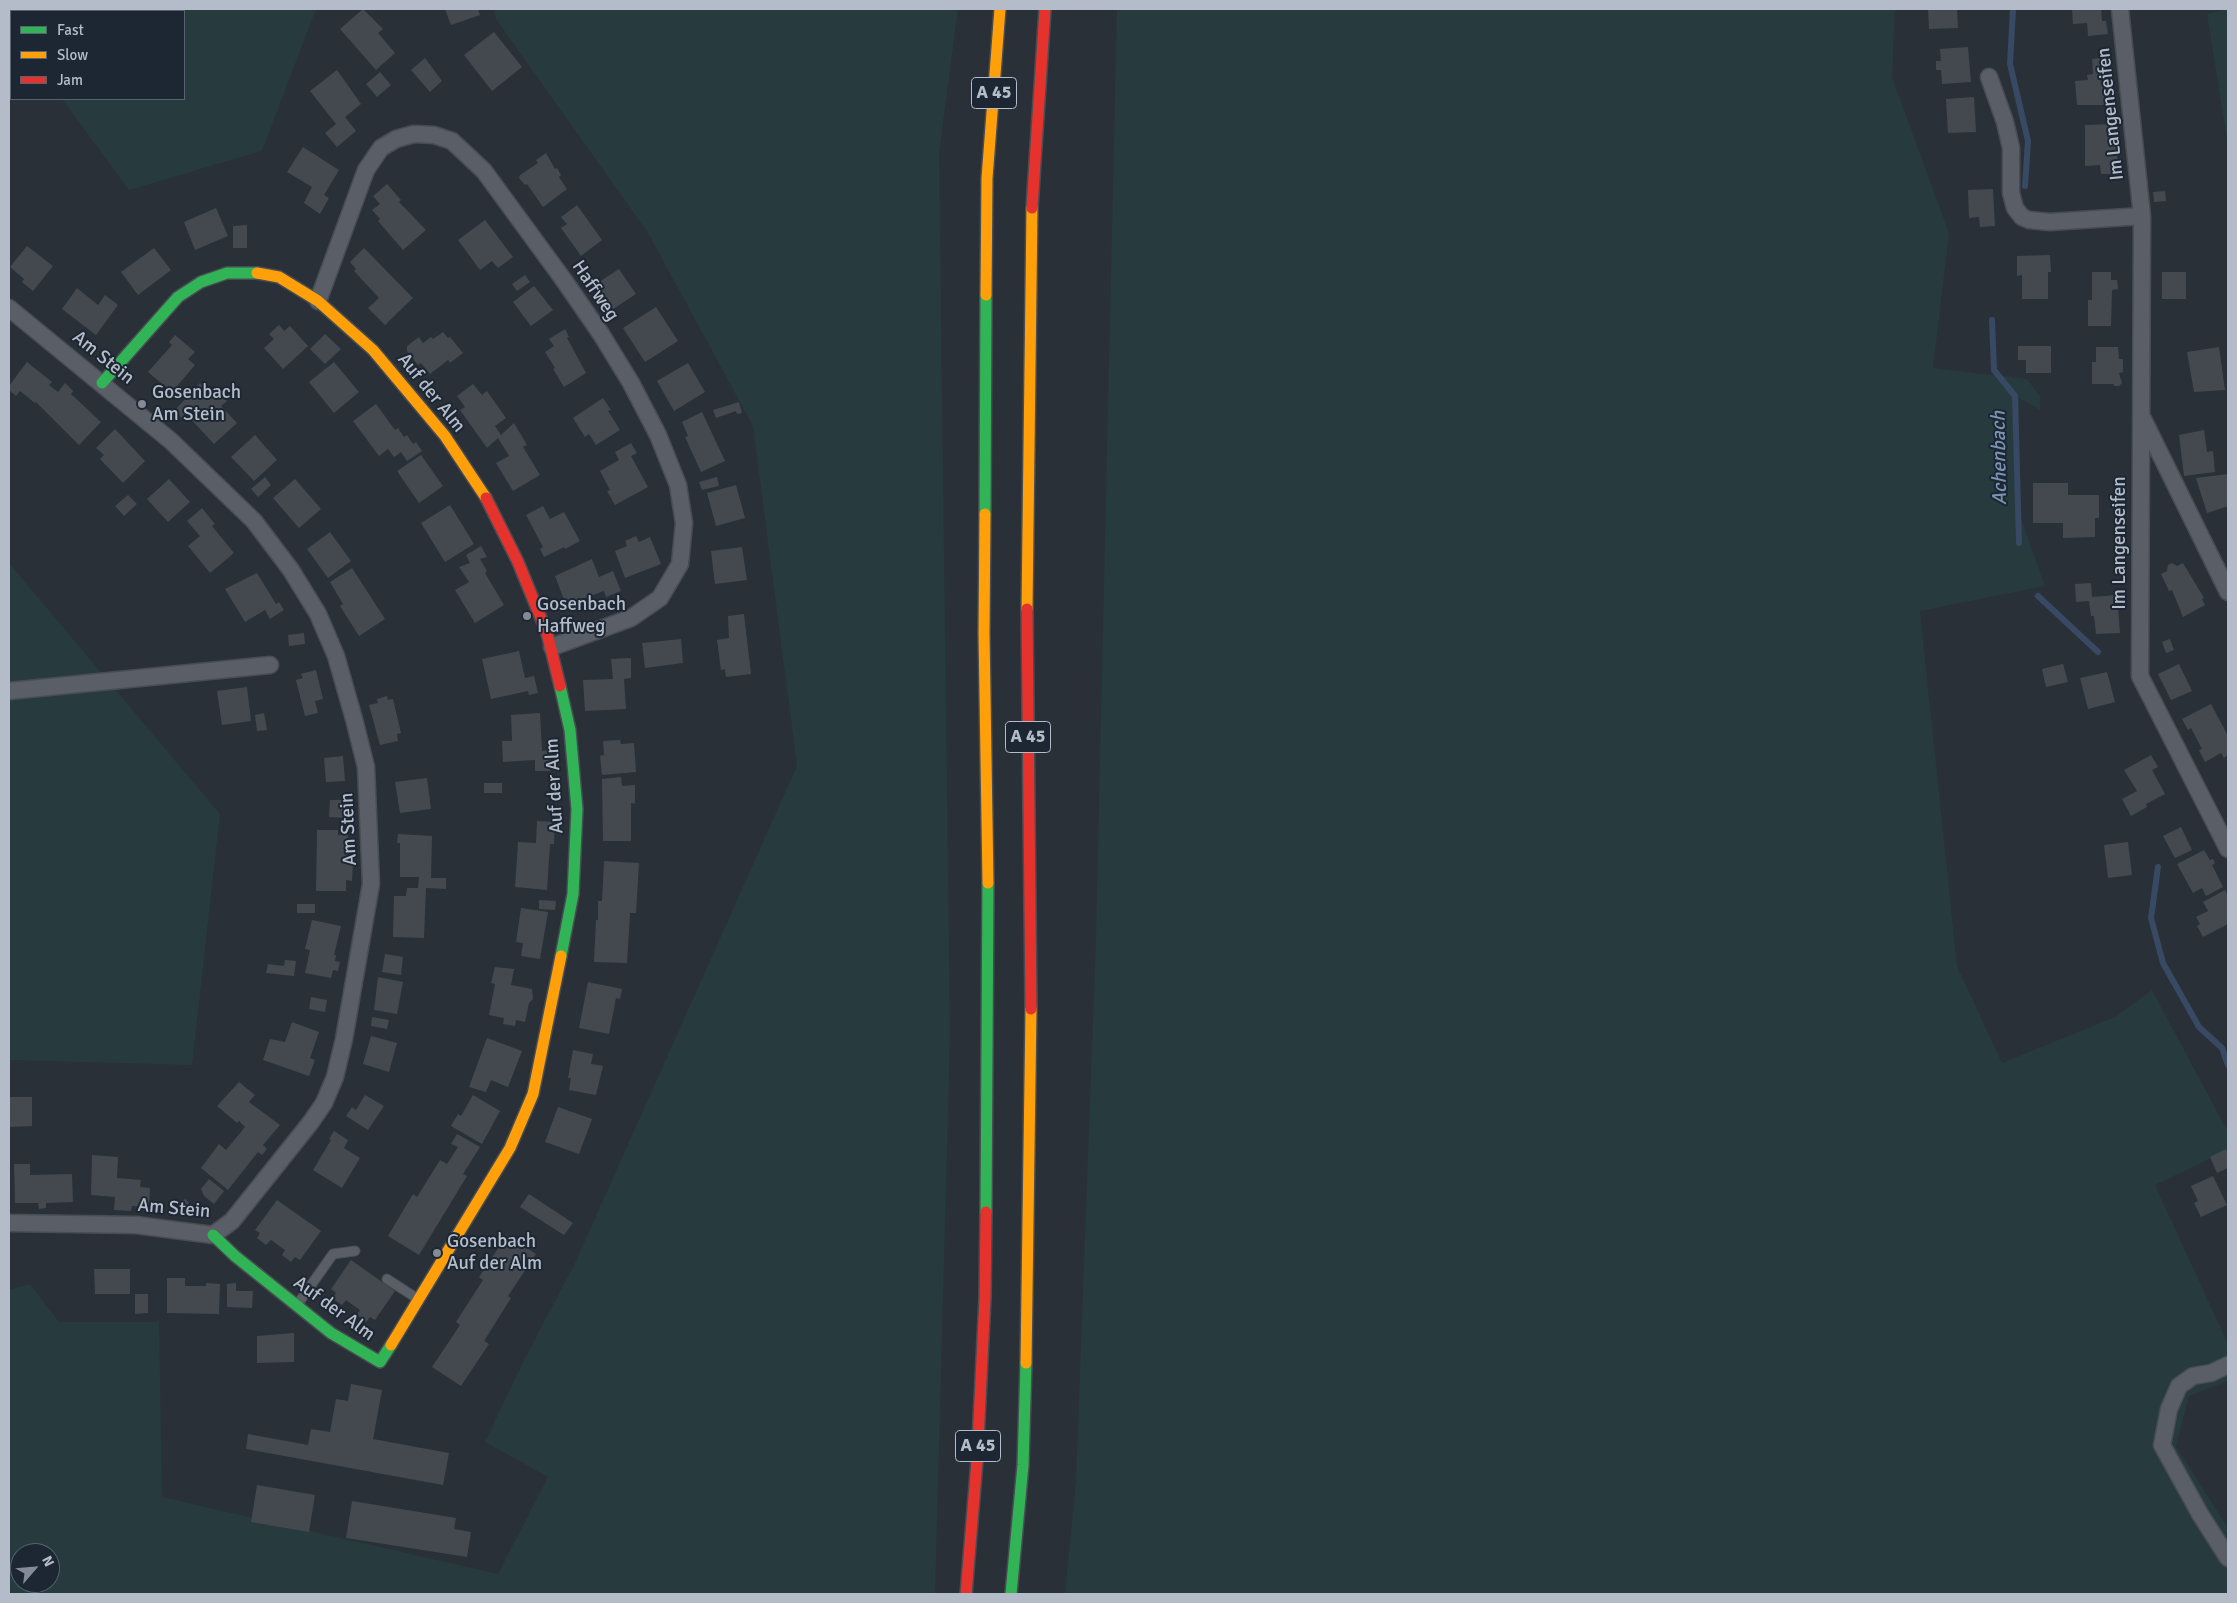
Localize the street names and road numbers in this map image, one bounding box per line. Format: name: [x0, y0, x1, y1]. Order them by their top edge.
street label: Im Langenseifen: [2093, 46, 2129, 182]
road number: A 45: [972, 78, 1016, 109]
street label: Haffweg: [566, 256, 624, 326]
street label: Am Stein: [67, 326, 139, 390]
street label: Auf der Alm: [392, 349, 470, 437]
street label: Im Langenseifen: [2109, 476, 2131, 610]
road number: A 45: [1006, 722, 1050, 752]
street label: Auf der Alm: [541, 738, 569, 834]
street label: Am Stein: [336, 792, 362, 866]
street label: Am Stein: [137, 1194, 211, 1224]
street label: Auf der Alm: [289, 1272, 379, 1346]
road number: A 45: [956, 1430, 1000, 1462]

